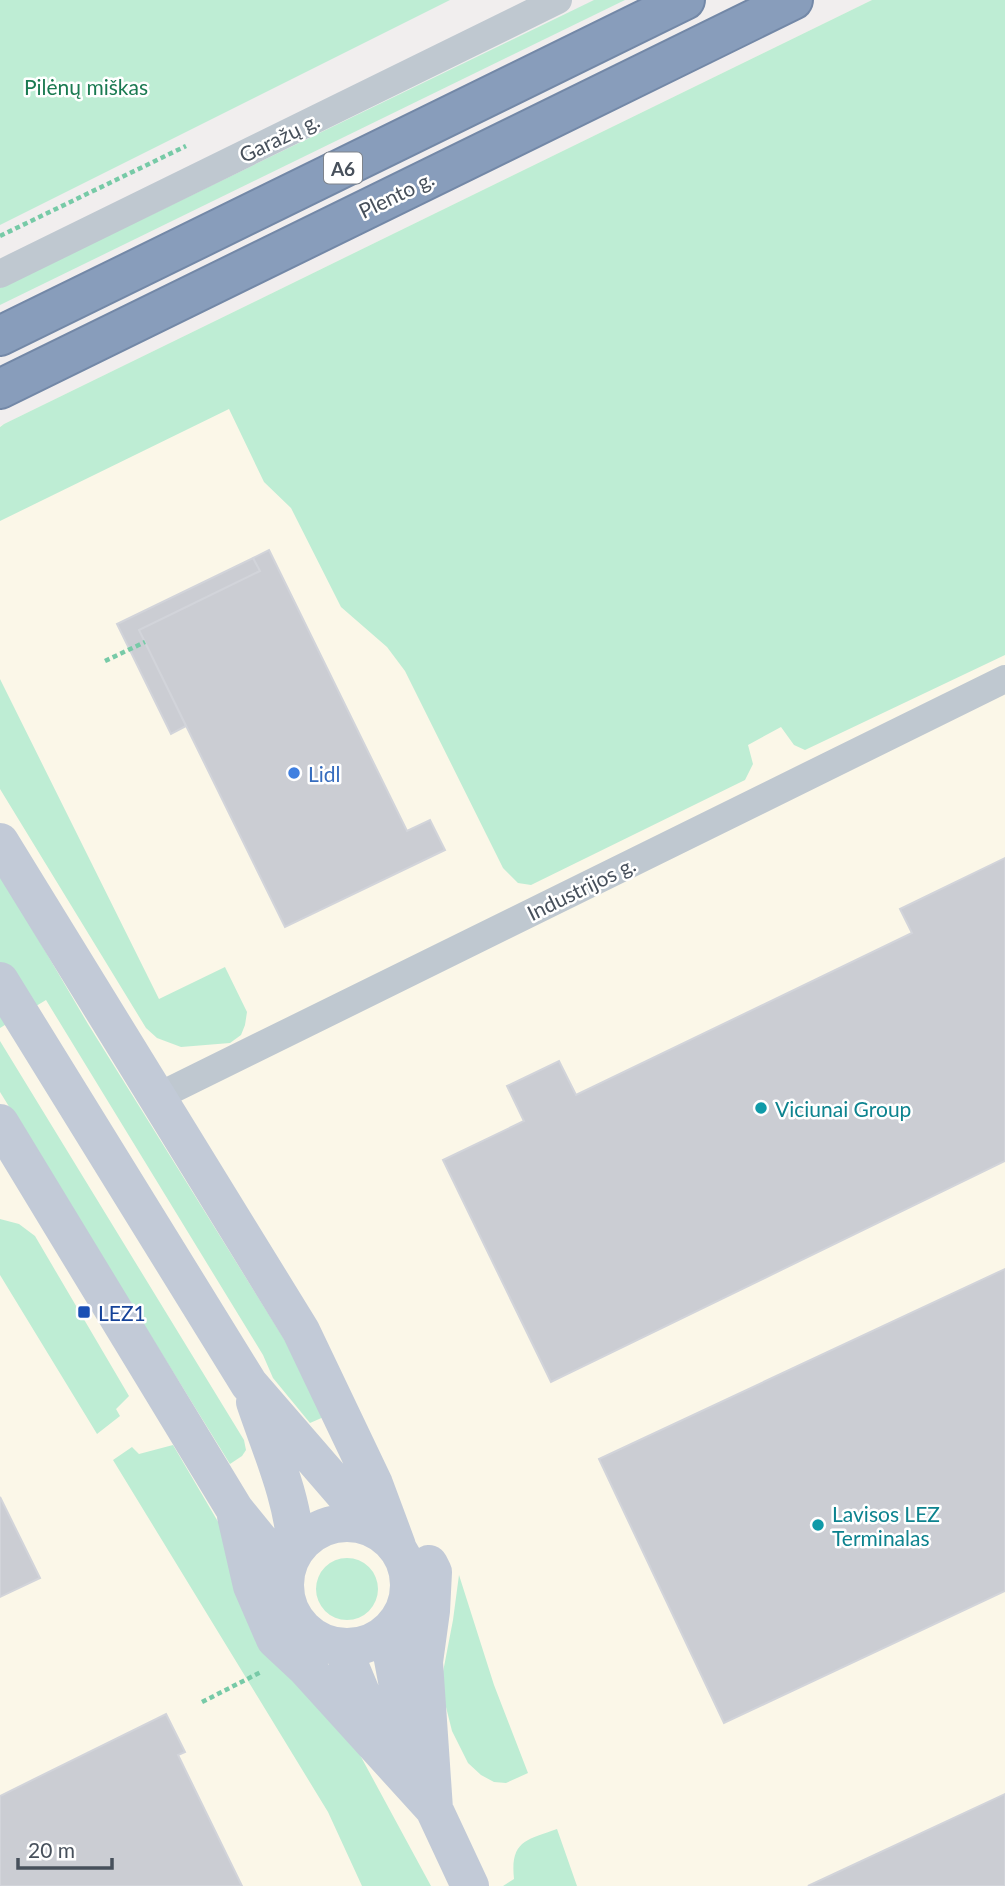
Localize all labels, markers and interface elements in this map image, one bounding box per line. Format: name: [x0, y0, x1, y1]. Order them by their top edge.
park label: Pilėnų miškas: [24, 74, 148, 99]
street label: Garažų g.: [235, 107, 323, 167]
road number: A6: [324, 152, 362, 184]
street label: Plento g.: [354, 165, 438, 223]
place label: Lidl: [308, 761, 341, 786]
marker: Lidl: [286, 765, 302, 781]
street label: Industrijos g.: [523, 851, 639, 925]
place label: Viciunai Group: [775, 1096, 911, 1121]
marker: Viciunai Group: [753, 1100, 769, 1116]
place label: LEZ1: [98, 1300, 146, 1325]
marker: LEZ1: [76, 1304, 92, 1320]
place label: Lavisos LEZ Terminalas: [832, 1501, 940, 1550]
marker: Lavisos LEZ Terminalas: [810, 1517, 826, 1533]
scale bar: [18, 1826, 112, 1870]
text: 20 m: [28, 1837, 75, 1862]

